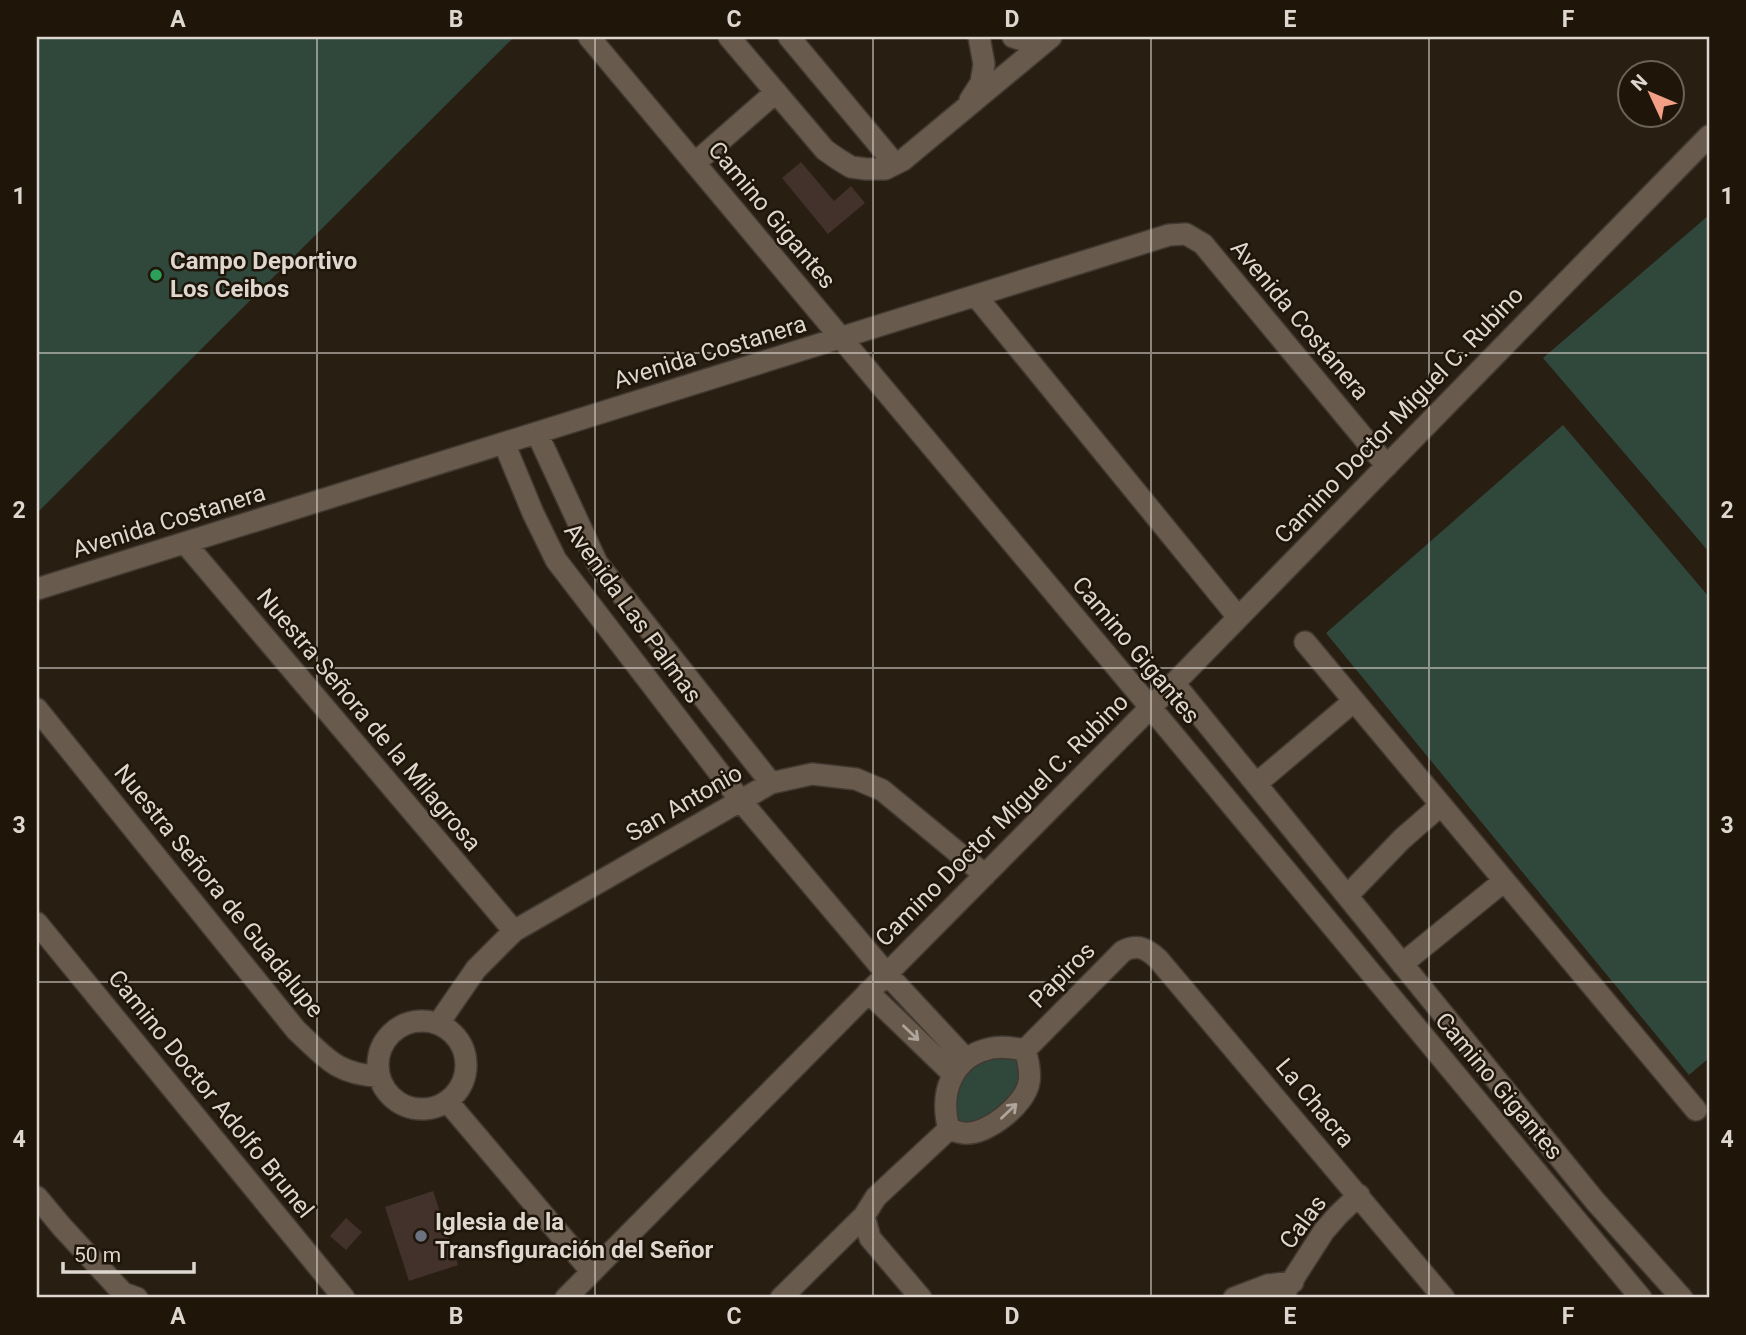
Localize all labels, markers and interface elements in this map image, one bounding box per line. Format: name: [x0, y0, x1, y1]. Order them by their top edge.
text: A: [170, 6, 186, 33]
text: B: [449, 6, 463, 33]
text: C: [726, 6, 742, 33]
text: D: [1005, 6, 1019, 33]
text: E: [1284, 6, 1297, 33]
text: F: [1562, 6, 1575, 33]
north arrow: [1616, 60, 1686, 130]
text: N: [1626, 70, 1652, 95]
street label: Camino Gigantes: [702, 136, 842, 294]
text: 1: [12, 183, 26, 210]
text: 1: [1720, 183, 1734, 210]
street label: Avenida Costanera: [1225, 234, 1375, 406]
place label: Campo Deportivo Los Ceibos: [170, 247, 357, 303]
marker: Campo Deportivo Los Ceibos: [148, 267, 164, 283]
street label: Camino Doctor Miguel C. Rubino: [1269, 281, 1529, 549]
street label: Avenida Costanera: [610, 309, 810, 395]
street label: Avenida Costanera: [69, 478, 269, 564]
text: 2: [12, 497, 26, 524]
text: 2: [1720, 497, 1734, 524]
street label: Avenida Las Palmas: [558, 518, 708, 708]
street label: Camino Gigantes: [1066, 571, 1206, 729]
street label: Nuestra Señora de la Milagrosa: [251, 583, 487, 857]
street label: Camino Doctor Miguel C. Rubino: [870, 688, 1134, 952]
street label: San Antonio: [621, 758, 747, 848]
street label: Nuestra Señora de Guadalupe: [108, 759, 330, 1023]
text: 3: [12, 812, 26, 839]
text: 3: [1720, 812, 1734, 839]
street label: Papiros: [1023, 936, 1101, 1014]
street label: Camino Doctor Adolfo Brunel: [102, 964, 320, 1224]
street label: Camino Gigantes: [1429, 1007, 1569, 1165]
one-way arrow: [902, 1025, 919, 1042]
street label: La Chacra: [1270, 1053, 1360, 1153]
one-way arrow: [1000, 1103, 1017, 1120]
text: 4: [12, 1126, 26, 1153]
text: 4: [1720, 1126, 1734, 1153]
street label: Calas: [1274, 1190, 1332, 1254]
place label: Iglesia de la Transfiguración del Señor: [435, 1208, 713, 1264]
marker: Iglesia de la Transfiguración del Señor: [413, 1228, 429, 1244]
scale bar: [63, 1230, 194, 1274]
text: 50 m: [74, 1243, 121, 1267]
text: A: [170, 1303, 186, 1330]
text: B: [449, 1303, 463, 1330]
text: C: [726, 1303, 742, 1330]
text: D: [1005, 1303, 1019, 1330]
text: E: [1284, 1303, 1297, 1330]
text: F: [1562, 1303, 1575, 1330]

